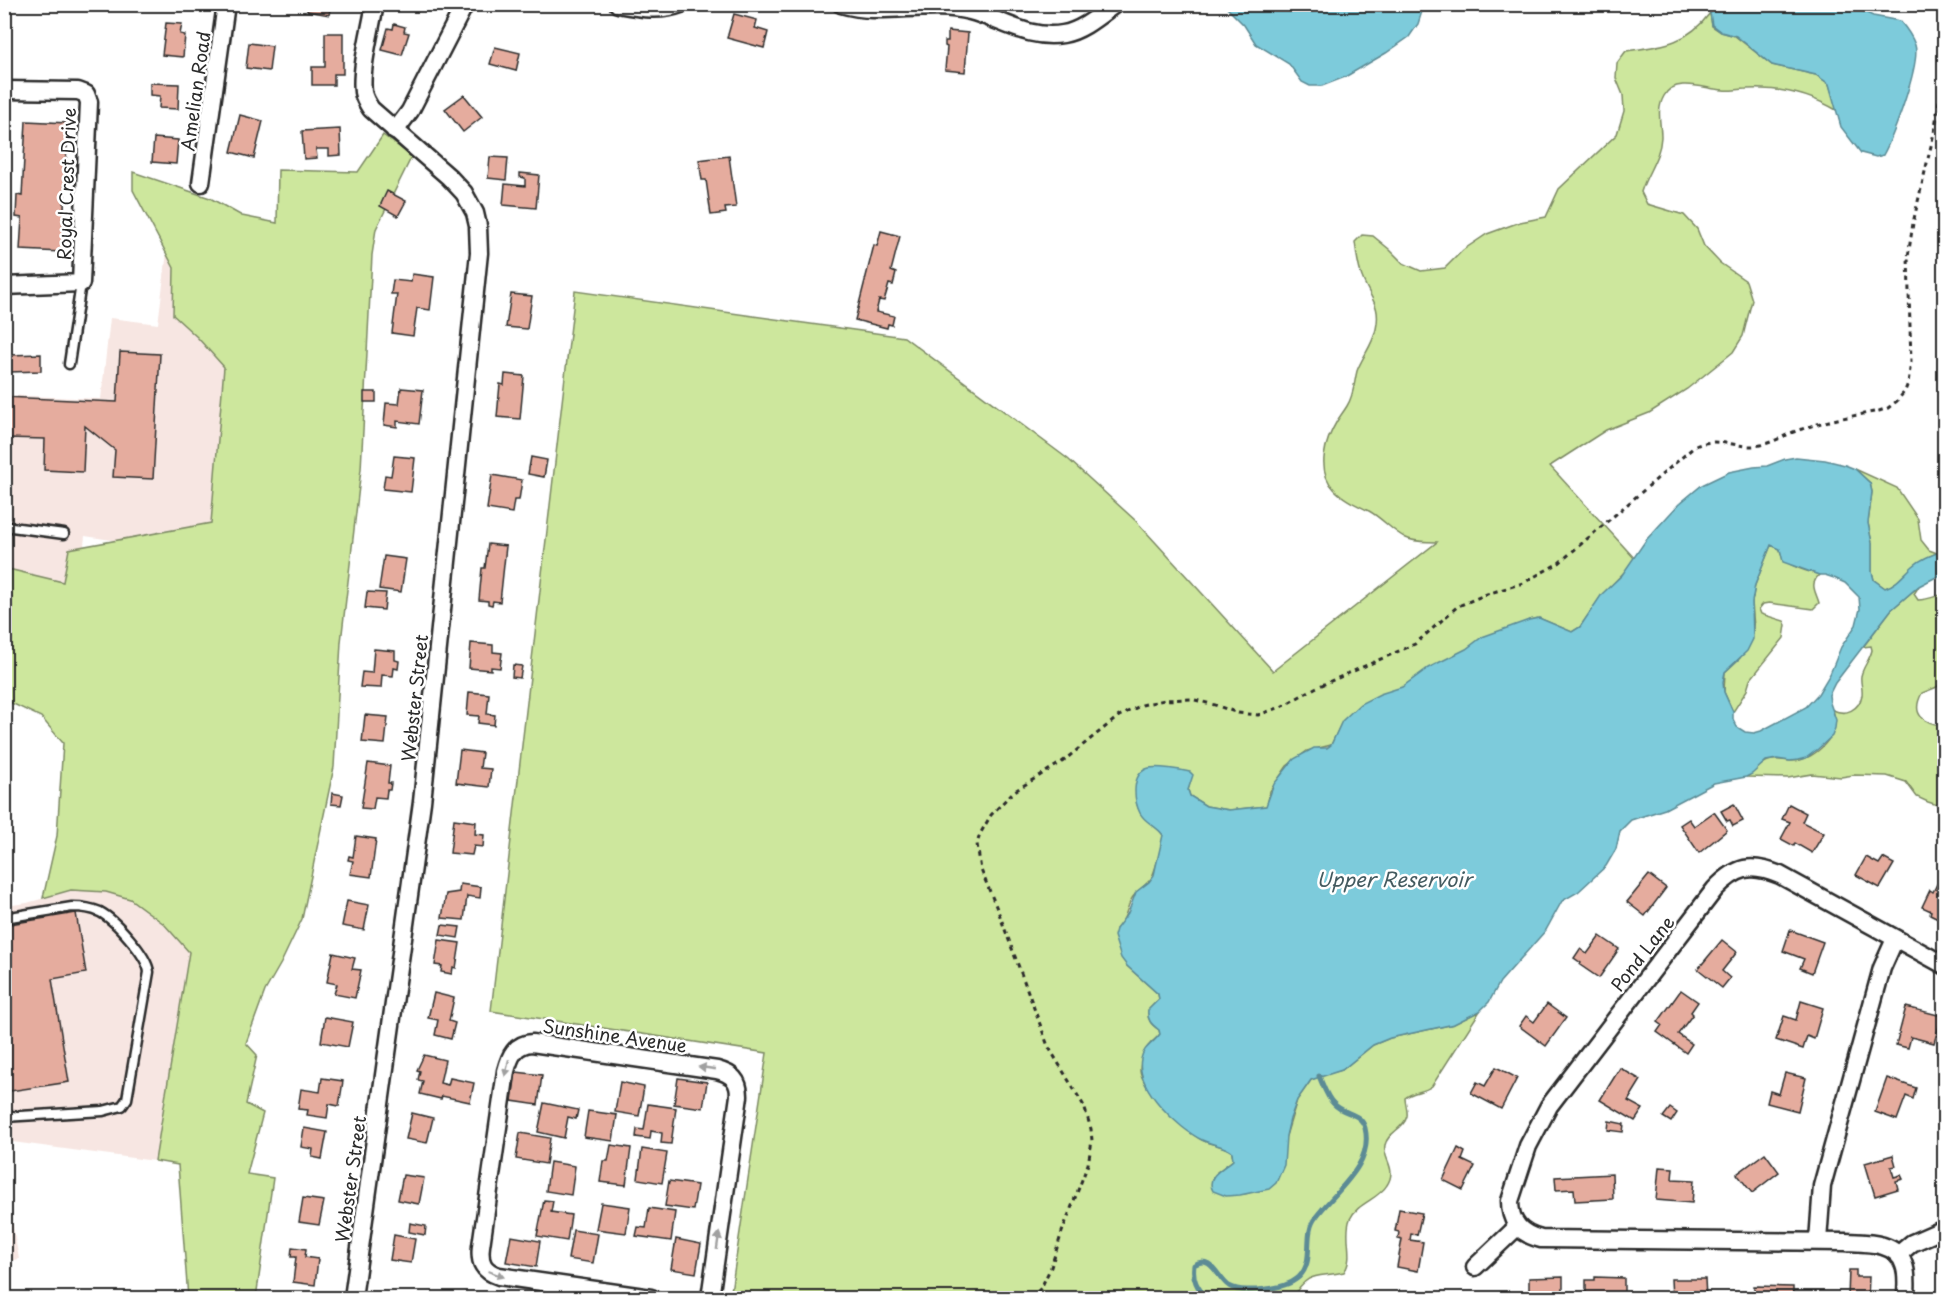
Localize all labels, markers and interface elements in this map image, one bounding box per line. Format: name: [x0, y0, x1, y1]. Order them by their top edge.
street label: Amelian Road: [173, 29, 217, 153]
street label: Royal Crest Drive: [50, 107, 82, 261]
street label: Webster Street: [394, 633, 434, 763]
water label: Upper Reservoir: [1316, 864, 1475, 894]
street label: Pond Lane: [1604, 909, 1680, 997]
street label: Sunshine Avenue: [541, 1012, 689, 1058]
one-way arrow: [502, 1059, 512, 1077]
one-way arrow: [697, 1064, 716, 1073]
street label: Webster Street: [328, 1114, 372, 1244]
one-way arrow: [714, 1231, 723, 1250]
one-way arrow: [487, 1269, 505, 1279]

